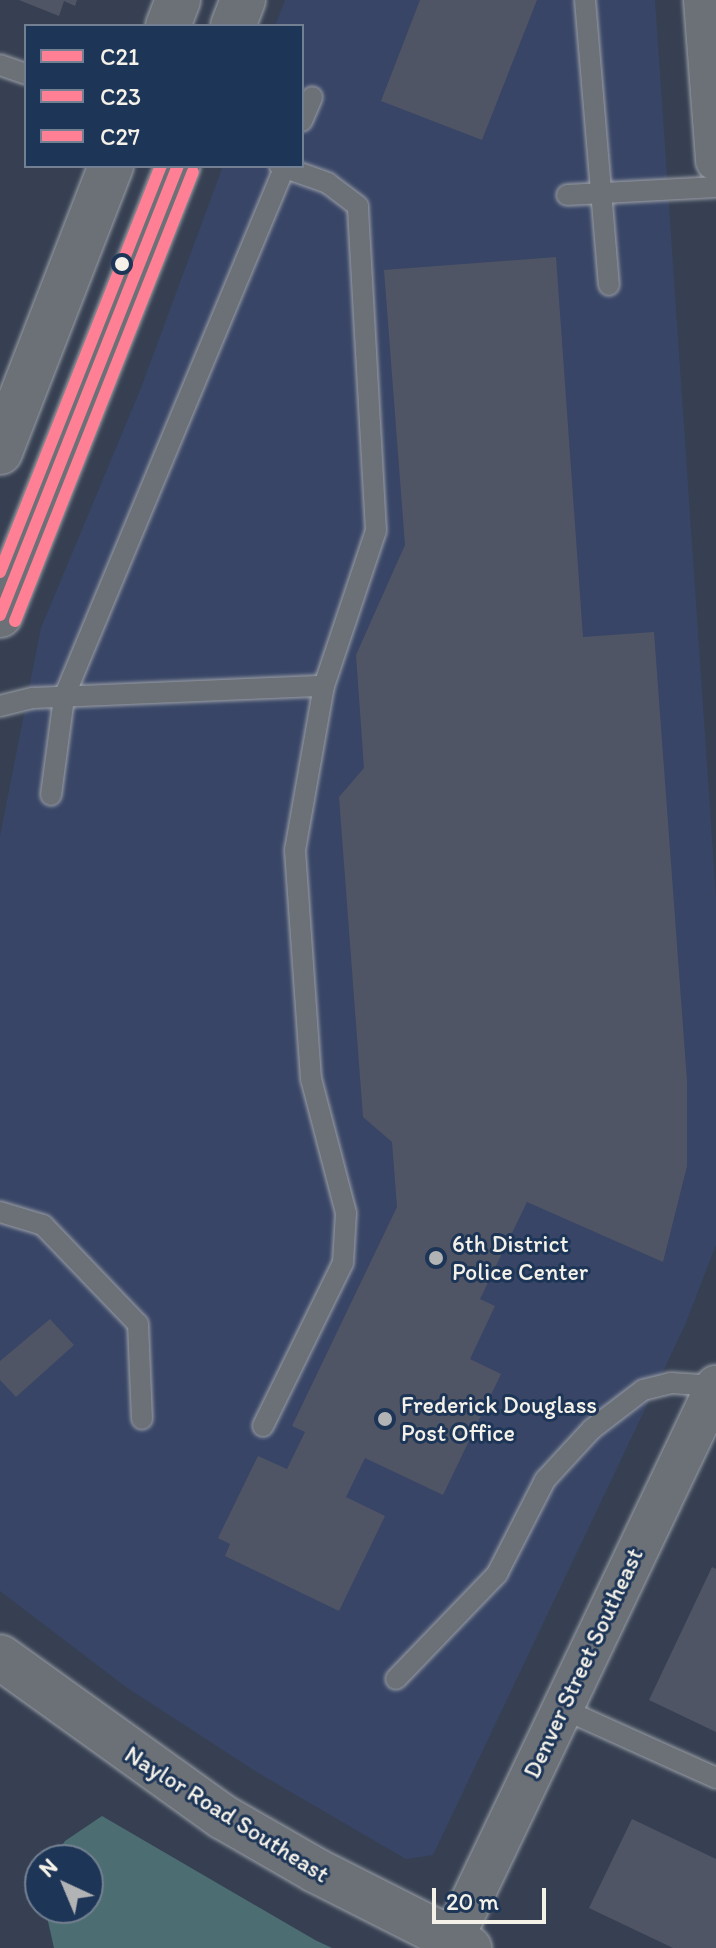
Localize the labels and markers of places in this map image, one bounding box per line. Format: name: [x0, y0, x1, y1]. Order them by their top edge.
unlabelled marker: [114, 256, 130, 272]
place label: 6th District Police Center: [452, 1230, 588, 1286]
marker: 6th District Police Center: [427, 1249, 445, 1267]
place label: Frederick Douglass Post Office: [401, 1391, 597, 1447]
marker: Frederick Douglass Post Office: [376, 1410, 394, 1428]

